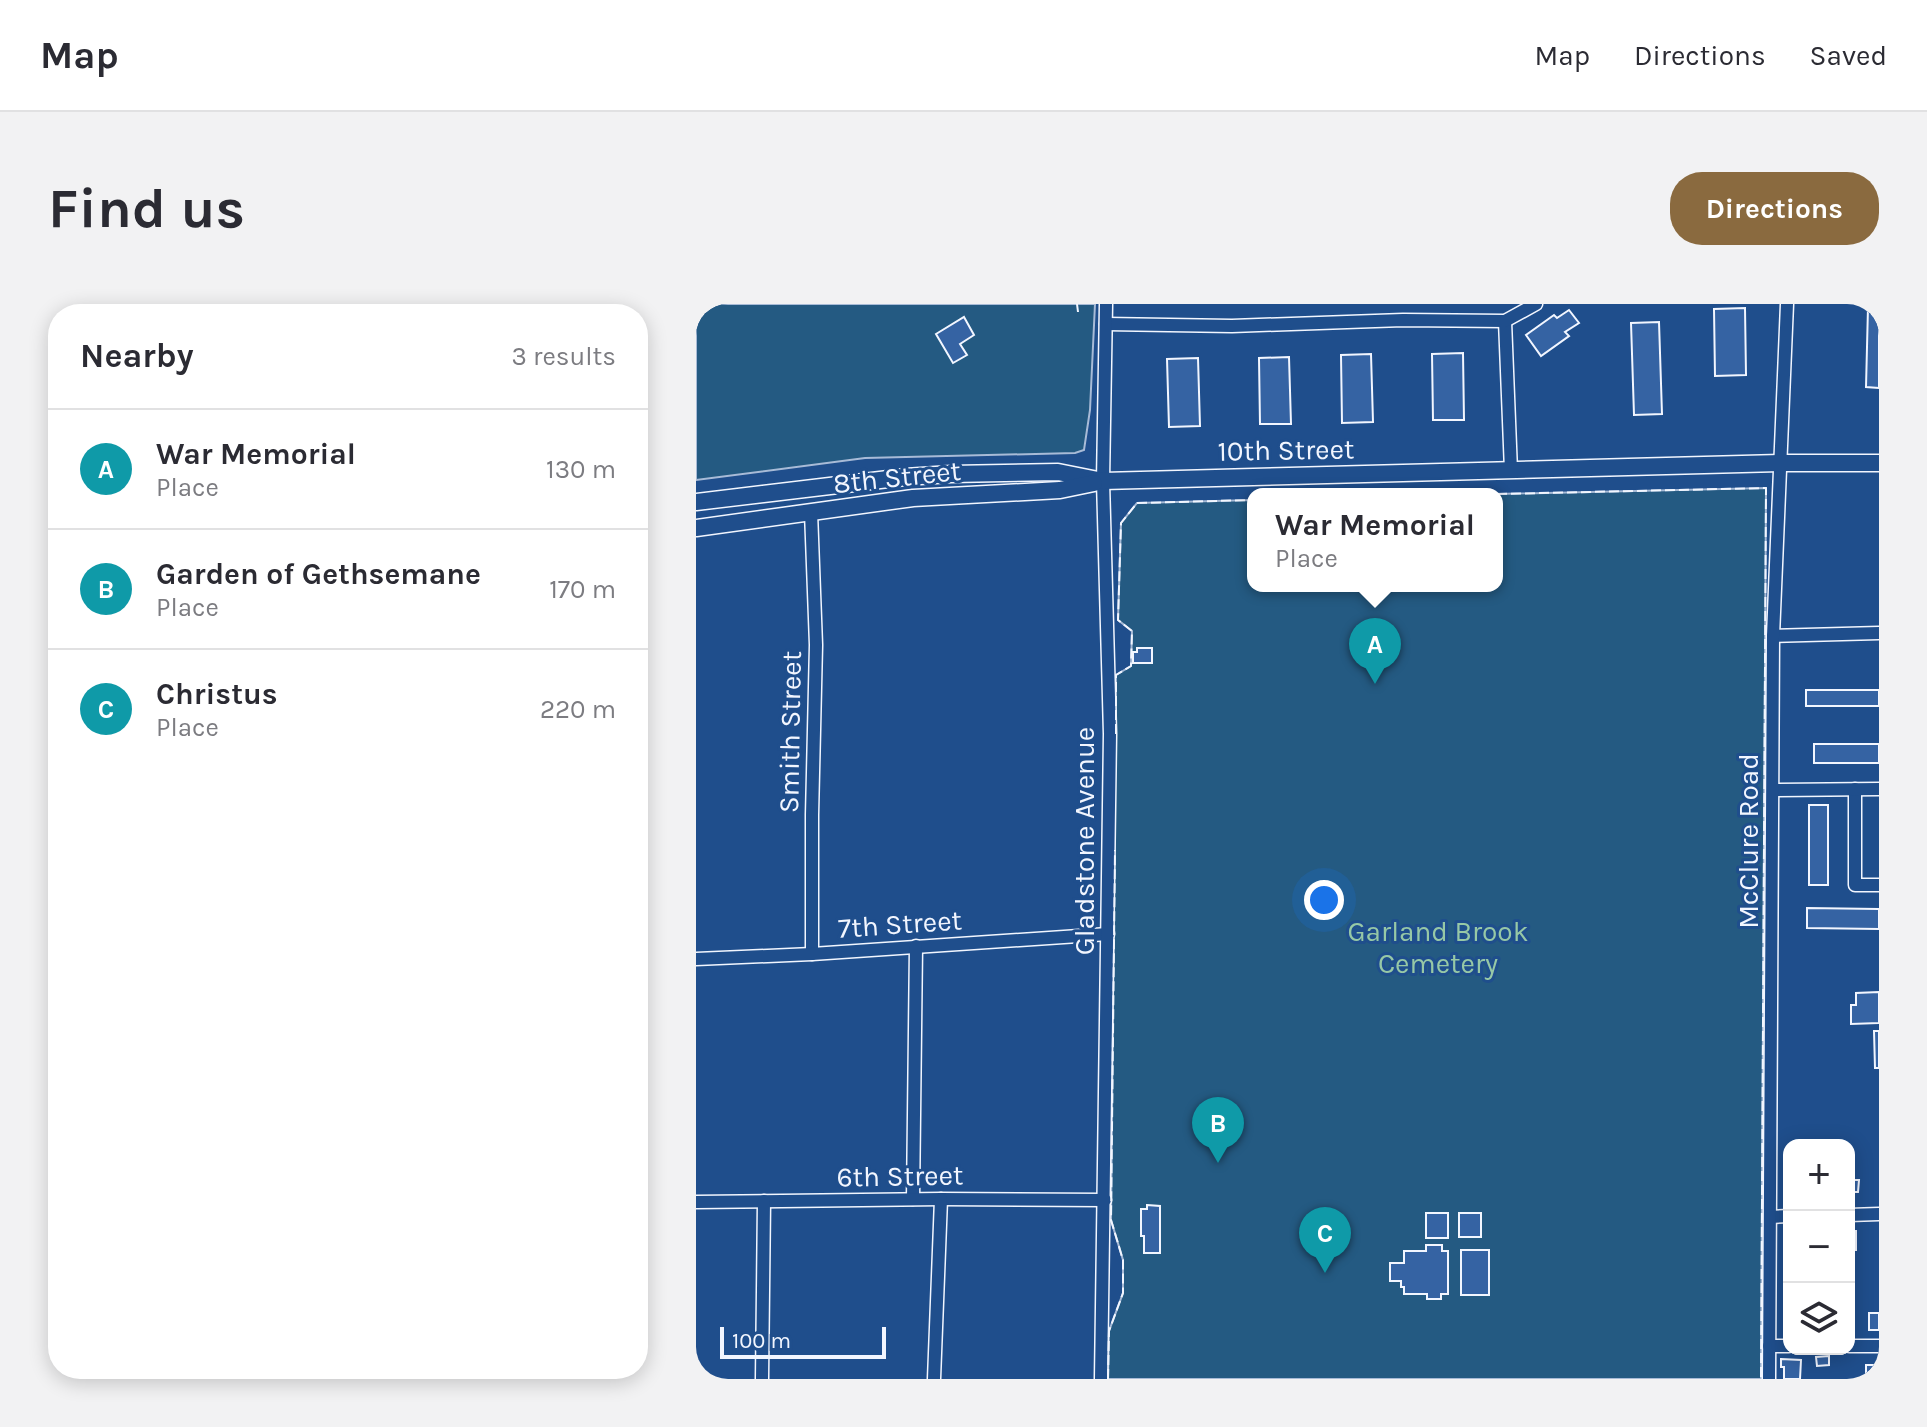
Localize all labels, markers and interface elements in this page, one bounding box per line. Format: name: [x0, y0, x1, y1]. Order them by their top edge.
text: Map: [40, 33, 119, 78]
text: Map: [1535, 39, 1590, 72]
text: Directions: [1634, 39, 1766, 72]
text: Saved: [1810, 39, 1887, 72]
button: Directions: [1670, 172, 1879, 245]
text: Find us: [48, 176, 245, 241]
text: Nearby: [80, 336, 194, 376]
text: 3 results: [512, 341, 616, 372]
street label: 10th Street: [1217, 432, 1355, 468]
text: War Memorial: [156, 436, 356, 472]
text: A: [98, 454, 114, 485]
text: 130 m: [546, 454, 616, 485]
street label: 8th Street: [832, 454, 962, 500]
text: Place: [156, 472, 219, 503]
popup: [1247, 488, 1503, 592]
text: War Memorial: [1275, 507, 1475, 543]
text: Place: [1275, 543, 1338, 574]
text: Garden of Gethsemane: [156, 556, 481, 592]
text: B: [98, 574, 114, 605]
text: 170 m: [549, 574, 616, 605]
text: Place: [156, 592, 219, 623]
pin: A: [1349, 618, 1401, 684]
street label: Smith Street: [772, 651, 808, 813]
text: Christus: [156, 676, 278, 712]
text: C: [98, 694, 114, 725]
text: 220 m: [540, 694, 616, 725]
text: Place: [156, 712, 219, 743]
street label: Gladstone Avenue: [1068, 727, 1101, 955]
street label: McClure Road: [1732, 753, 1765, 929]
your location: [1304, 880, 1344, 920]
street label: 7th Street: [837, 903, 963, 945]
park label: Garland Brook Cemetery: [1348, 915, 1528, 980]
pin: B: [1192, 1097, 1244, 1163]
map controls: [1783, 1139, 1855, 1355]
button: +: [1783, 1139, 1855, 1211]
street label: 6th Street: [836, 1158, 964, 1194]
pin: C: [1299, 1207, 1351, 1273]
button: −: [1783, 1211, 1855, 1283]
button: layers: [1783, 1283, 1855, 1355]
scale bar: [720, 1323, 886, 1359]
text: 100 m: [732, 1328, 791, 1354]

